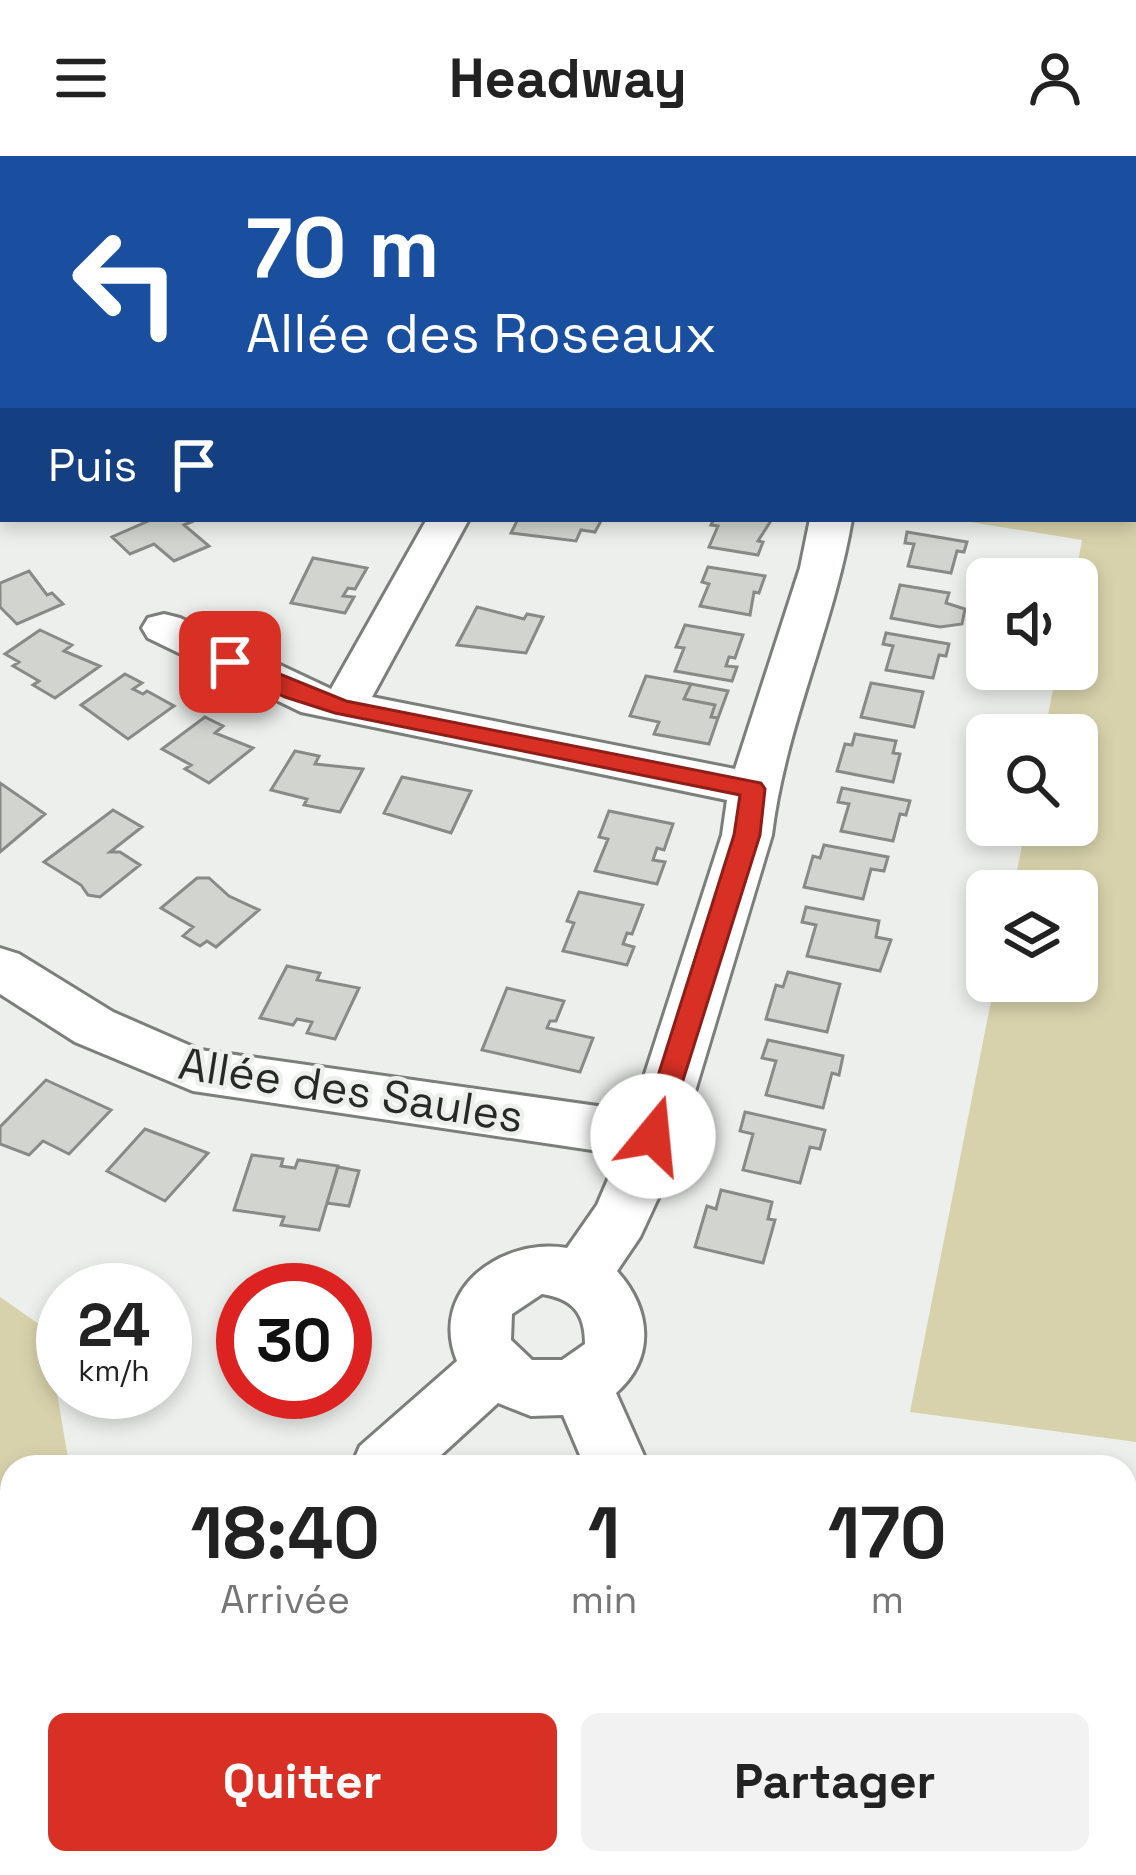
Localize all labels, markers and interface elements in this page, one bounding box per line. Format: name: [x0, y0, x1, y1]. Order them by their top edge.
text: Headway: [449, 44, 687, 113]
icon: menu: [48, 45, 114, 111]
icon: person: [1022, 45, 1088, 111]
text: 70 m: [246, 194, 440, 302]
icon: left: [48, 204, 204, 360]
text: Allée des Roseaux: [246, 299, 717, 368]
icon: arrive: [161, 432, 227, 498]
text: Puis: [48, 437, 137, 494]
map controls: [966, 558, 1098, 1002]
button: sound: [966, 558, 1098, 690]
pin: [179, 611, 281, 713]
icon: arrive: [197, 629, 263, 695]
button: search: [966, 714, 1098, 846]
button: layers: [966, 870, 1098, 1002]
street label: Allée des Saules: [175, 1035, 527, 1145]
position arrow: [590, 1073, 716, 1199]
speed limit sign: 30: [216, 1263, 372, 1419]
text: 24: [78, 1287, 150, 1364]
text: km/h: [78, 1351, 150, 1390]
text: 18:40: [190, 1487, 380, 1579]
text: 1: [588, 1487, 620, 1579]
text: 170: [828, 1487, 947, 1579]
text: Arrivée: [220, 1575, 350, 1624]
text: min: [570, 1575, 637, 1624]
text: m: [870, 1575, 904, 1624]
button: Quitter: [48, 1713, 557, 1851]
button: Partager: [581, 1713, 1089, 1851]

